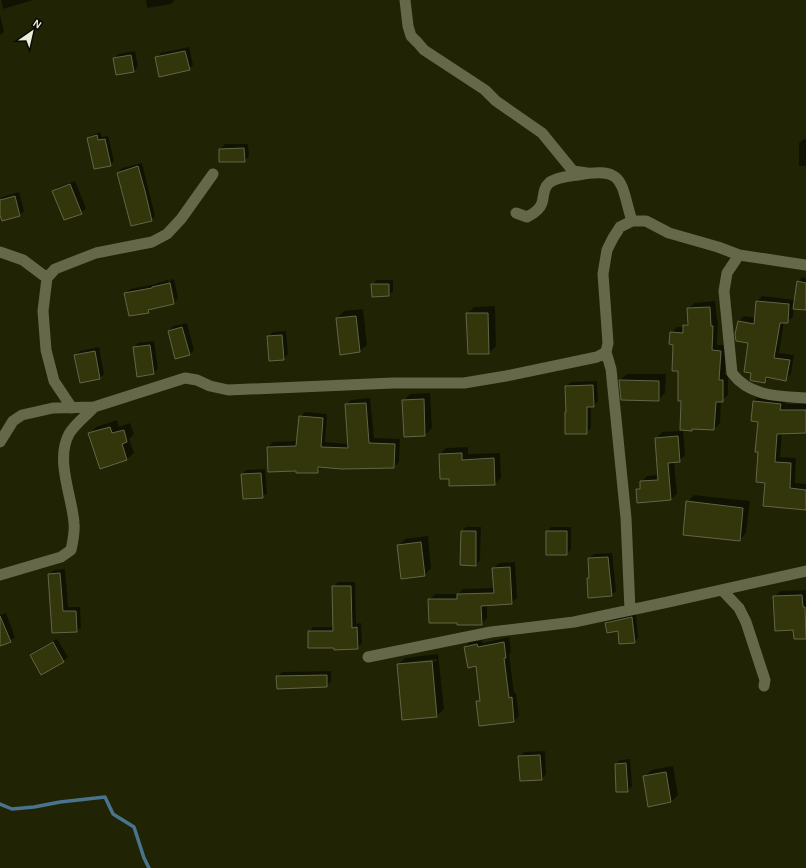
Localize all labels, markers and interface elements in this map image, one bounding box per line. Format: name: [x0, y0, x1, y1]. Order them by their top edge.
north arrow: [12, 12, 52, 52]
text: N: [30, 17, 44, 32]

